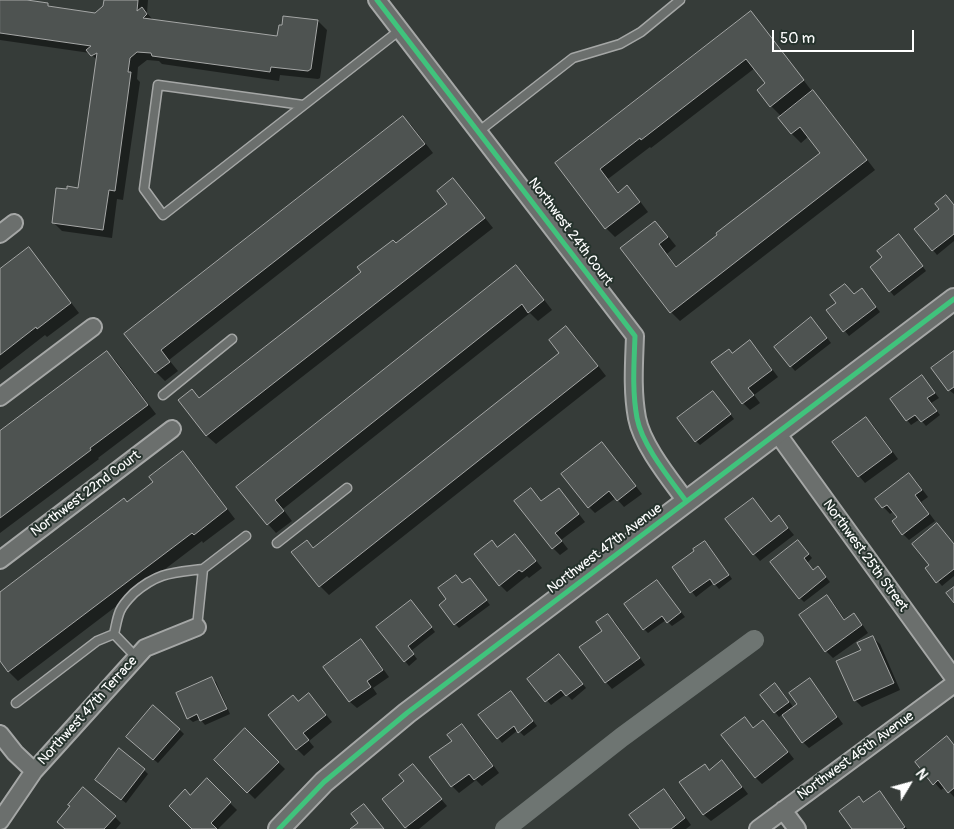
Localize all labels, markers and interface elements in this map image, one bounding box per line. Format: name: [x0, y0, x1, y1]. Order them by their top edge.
scale bar: [774, 20, 916, 52]
text: 50 m: [780, 29, 815, 48]
street label: Northwest 24th Court: [524, 175, 616, 289]
street label: Northwest 22nd Court: [28, 447, 144, 541]
street label: Northwest 25th Street: [819, 497, 911, 615]
street label: Northwest 47th Avenue: [544, 500, 666, 598]
street label: Northwest 47th Terrace: [35, 653, 141, 769]
street label: Northwest 46th Avenue: [794, 708, 918, 804]
north arrow: [884, 759, 934, 809]
text: N: [912, 766, 931, 784]

